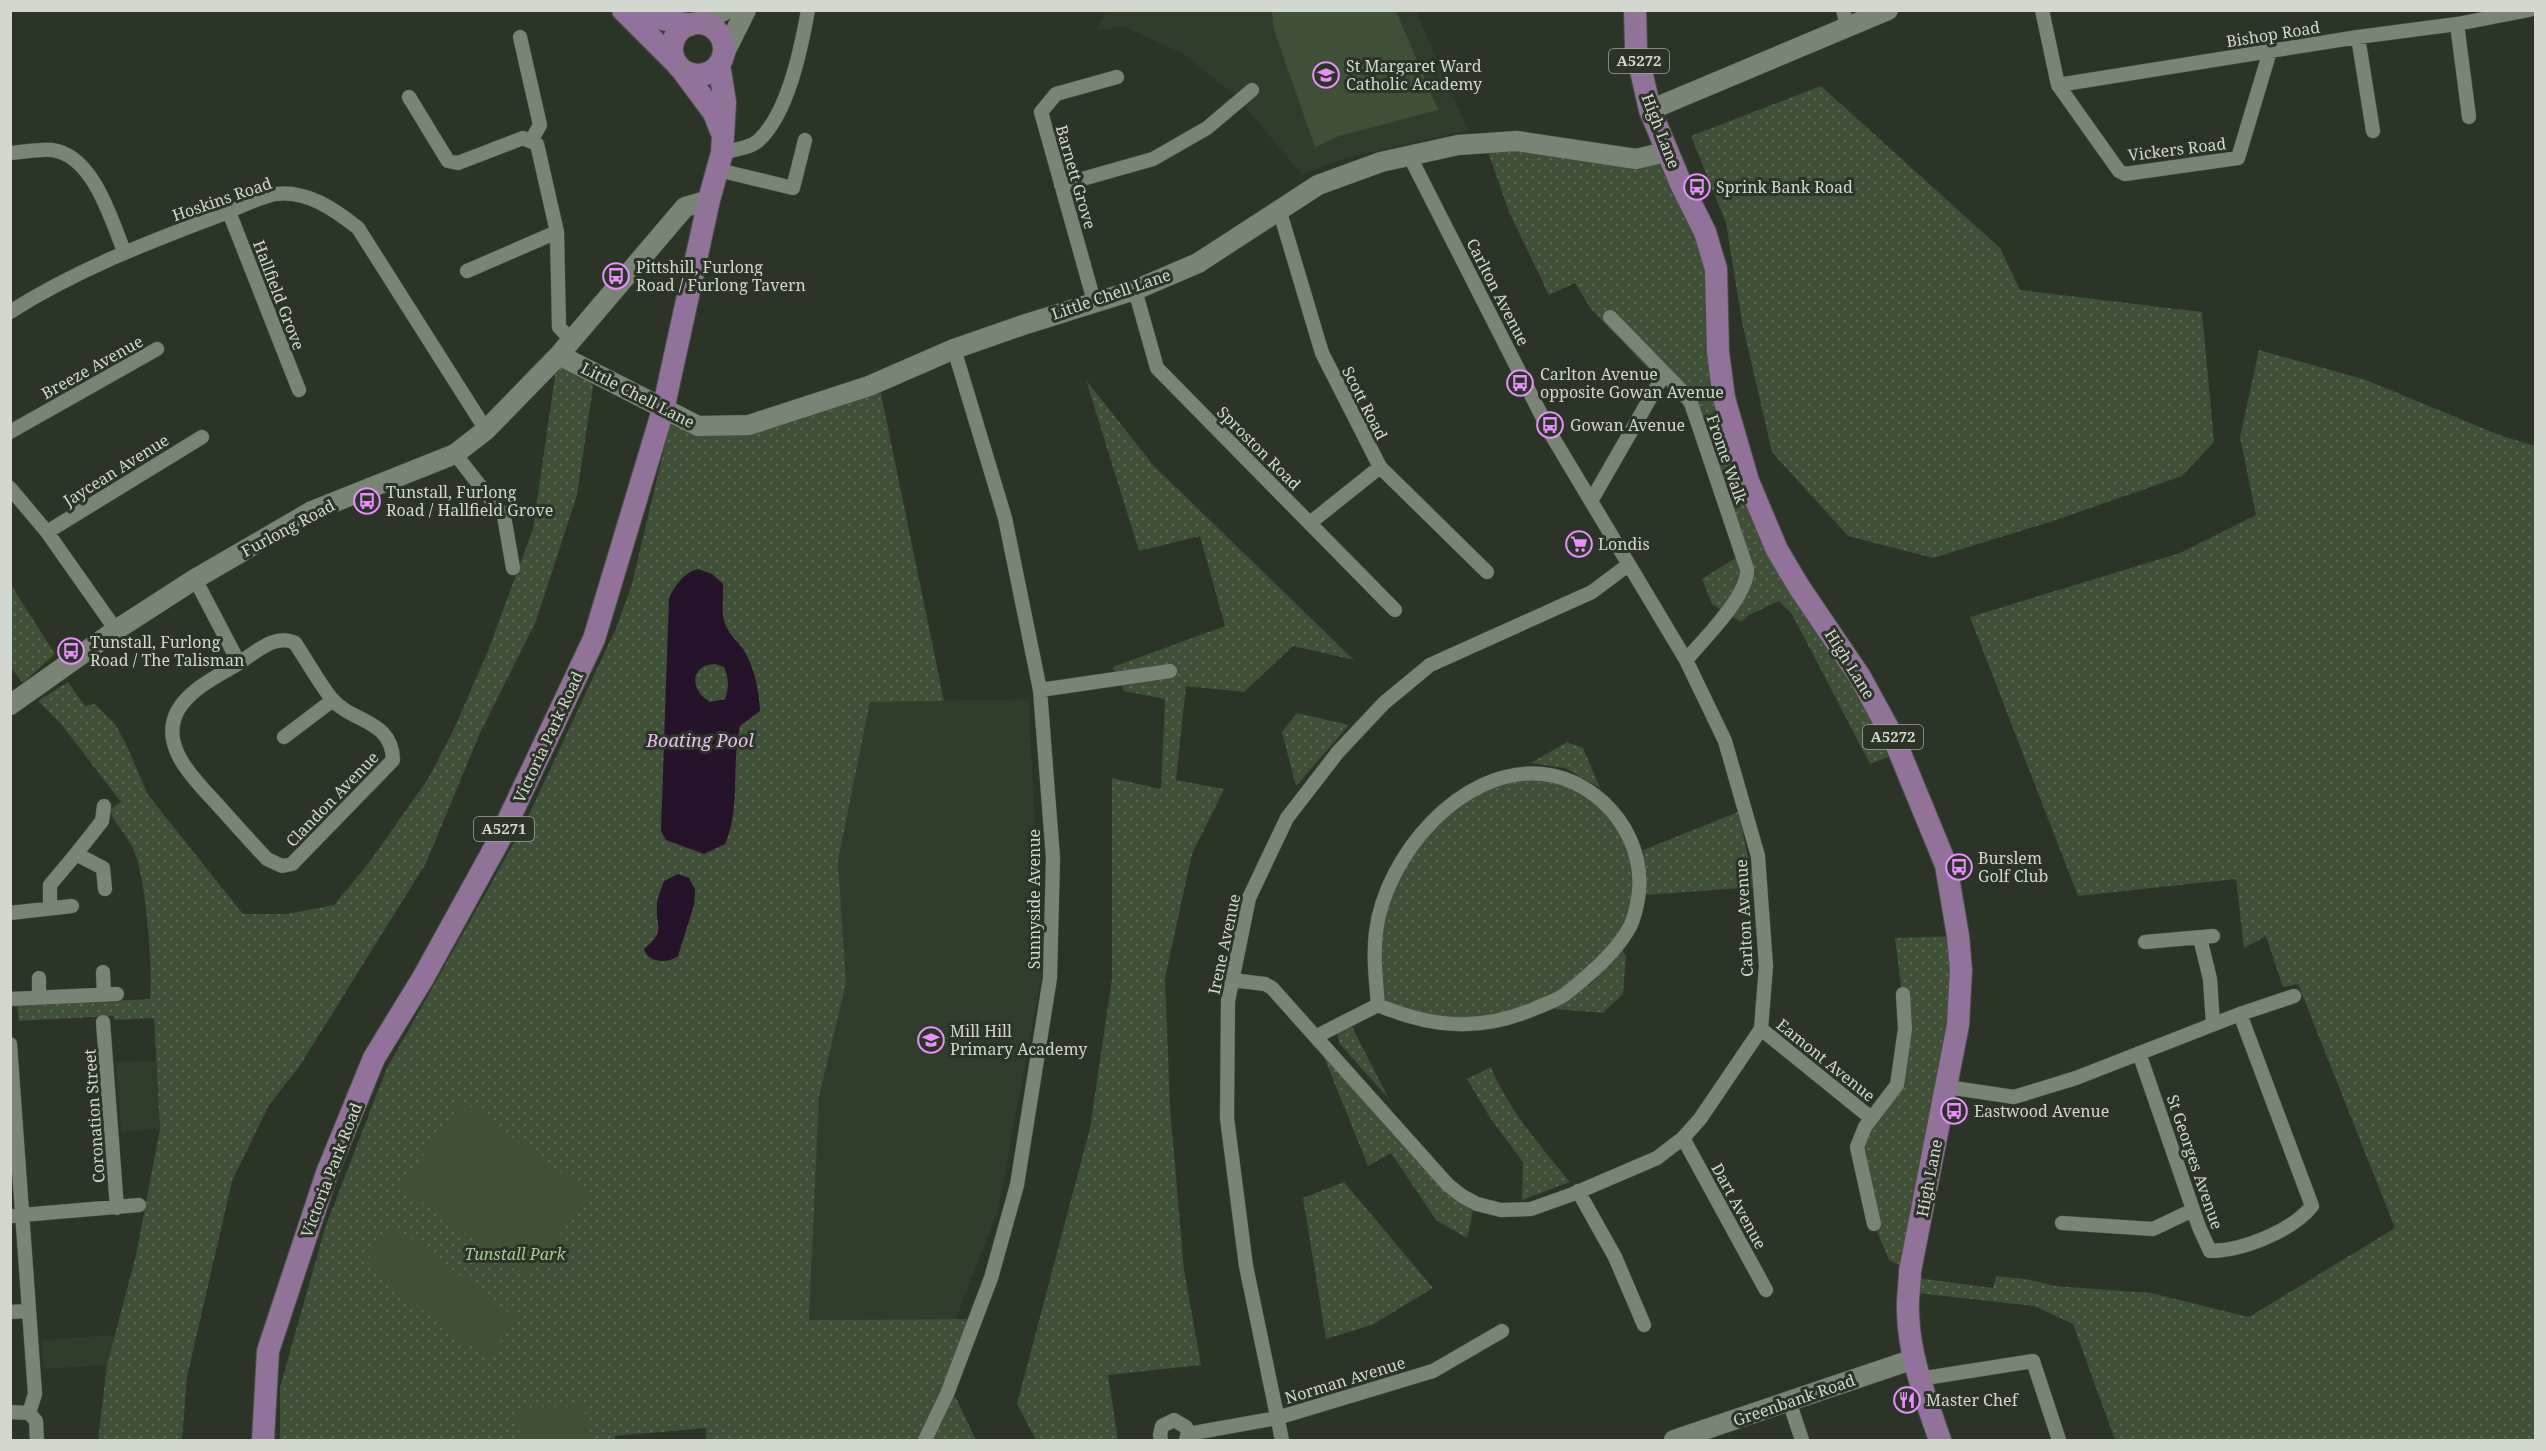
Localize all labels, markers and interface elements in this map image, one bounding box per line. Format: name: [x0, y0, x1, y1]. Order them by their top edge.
street label: Bishop Road: [2224, 16, 2322, 52]
road number: A5272: [1609, 49, 1669, 73]
place label: St Margaret Ward Catholic Academy: [1346, 55, 1483, 95]
school or university icon: St Margaret Ward Catholic Academy: [1311, 60, 1341, 90]
street label: High Lane: [1637, 90, 1685, 172]
street label: Barnett Grove: [1051, 122, 1101, 232]
street label: Vickers Road: [2127, 132, 2228, 166]
street label: Hoskins Road: [169, 172, 275, 226]
bus stop icon: Sprink Bank Road: [1682, 172, 1712, 202]
place label: Sprink Bank Road: [1716, 176, 1853, 198]
street label: Carlton Avenue: [1461, 234, 1535, 350]
street label: Hallfield Grove: [248, 237, 310, 353]
place label: Pittshill, Furlong Road / Furlong Tavern: [636, 256, 806, 296]
bus stop icon: Pittshill, Furlong Road / Furlong Tavern: [601, 261, 631, 291]
street label: Little Chell Lane: [1049, 263, 1173, 325]
street label: Breeze Avenue: [37, 330, 147, 404]
street label: Little Chell Lane: [578, 357, 698, 433]
street label: Scott Road: [1337, 362, 1393, 444]
place label: Carlton Avenue opposite Gowan Avenue: [1540, 363, 1724, 403]
bus stop icon: Carlton Avenue opposite Gowan Avenue: [1505, 368, 1535, 398]
street label: Sproston Road: [1212, 401, 1306, 495]
bus stop icon: Gowan Avenue: [1535, 410, 1565, 440]
street label: Frome Walk: [1701, 411, 1753, 507]
place label: Gowan Avenue: [1570, 414, 1685, 436]
street label: Jaycean Avenue: [58, 429, 173, 512]
place label: Tunstall, Furlong Road / Hallfield Grove: [386, 481, 553, 521]
bus stop icon: Tunstall, Furlong Road / Hallfield Grove: [352, 486, 382, 516]
street label: Furlong Road: [237, 494, 339, 562]
supermarket icon: Londis: [1564, 529, 1594, 559]
place label: Londis: [1598, 533, 1650, 555]
street label: High Lane: [1820, 625, 1880, 703]
place label: Tunstall, Furlong Road / The Talisman: [90, 631, 244, 671]
bus stop icon: Tunstall, Furlong Road / The Talisman: [56, 636, 86, 666]
street label: Victoria Park Road: [508, 668, 588, 806]
road number: A5272: [1863, 725, 1923, 749]
water label: Boating Pool: [645, 728, 754, 752]
street label: Clandon Avenue: [281, 746, 383, 852]
road number: A5271: [474, 817, 534, 841]
street label: Sunnyside Avenue: [1023, 829, 1045, 969]
place label: Burslem Golf Club: [1978, 847, 2048, 887]
bus stop icon: Burslem Golf Club: [1944, 852, 1974, 882]
street label: Carlton Avenue: [1730, 859, 1758, 977]
street label: Irene Avenue: [1203, 892, 1245, 996]
street label: Eamont Avenue: [1772, 1013, 1880, 1107]
place label: Mill Hill Primary Academy: [950, 1020, 1088, 1060]
school or university icon: Mill Hill Primary Academy: [916, 1025, 946, 1055]
street label: Coronation Street: [78, 1048, 110, 1184]
street label: St Georges Avenue: [2162, 1092, 2228, 1232]
bus stop icon: Eastwood Avenue: [1939, 1096, 1969, 1126]
street label: Victoria Park Road: [295, 1099, 367, 1241]
place label: Eastwood Avenue: [1974, 1100, 2109, 1122]
street label: High Lane: [1911, 1137, 1947, 1219]
street label: Dart Avenue: [1706, 1159, 1772, 1253]
park label: Tunstall Park: [464, 1243, 567, 1265]
street label: Norman Avenue: [1282, 1351, 1408, 1409]
street label: Greenbank Road: [1730, 1369, 1858, 1431]
restaurant icon: Master Chef: [1892, 1385, 1922, 1415]
place label: Master Chef: [1926, 1389, 2020, 1411]

